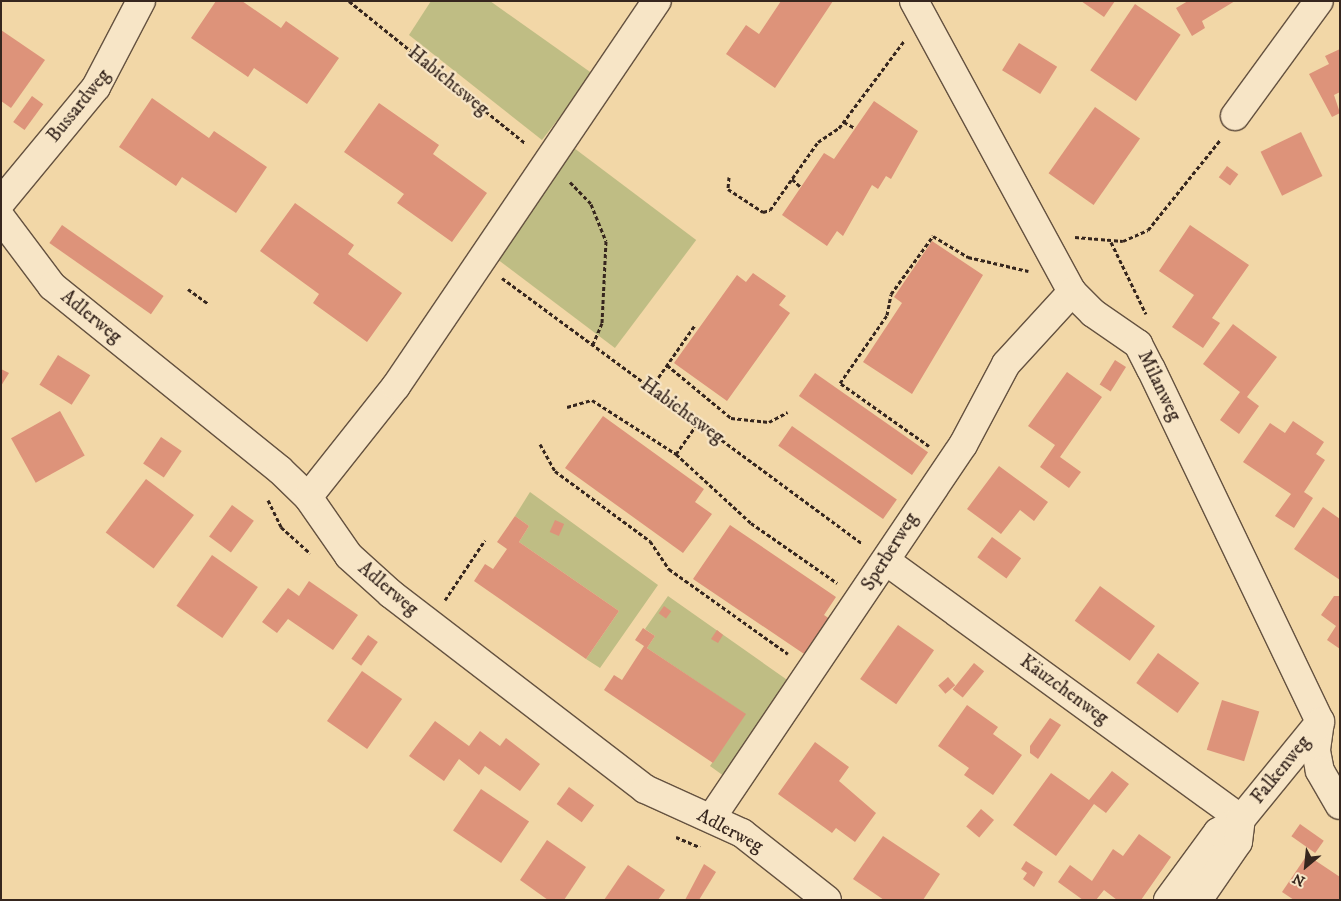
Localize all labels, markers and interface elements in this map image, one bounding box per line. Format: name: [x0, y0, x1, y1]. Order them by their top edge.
street label: Habichtsweg: [403, 41, 493, 121]
street label: Bussardweg: [43, 65, 115, 147]
street label: Adlerweg: [56, 286, 126, 348]
street label: Milanweg: [1132, 347, 1186, 425]
street label: Habichtsweg: [636, 373, 728, 449]
street label: Sperberweg: [857, 509, 923, 595]
street label: Adlerweg: [353, 557, 423, 621]
street label: Käuzchenweg: [1015, 650, 1113, 730]
street label: Falkenweg: [1247, 731, 1315, 809]
street label: Adlerweg: [693, 804, 767, 858]
north arrow: [1281, 841, 1331, 891]
text: N: [1290, 869, 1308, 890]

